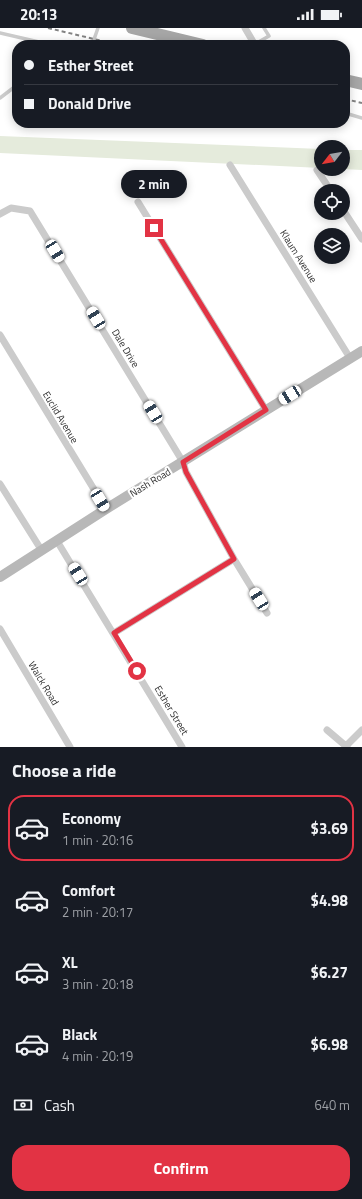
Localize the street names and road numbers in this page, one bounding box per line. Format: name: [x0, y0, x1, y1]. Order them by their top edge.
street label: Klaum Avenue: [276, 227, 321, 286]
street label: Dale Drive: [108, 326, 143, 371]
street label: Euclid Avenue: [39, 388, 82, 446]
street label: Nash Road: [127, 464, 174, 501]
street label: Walck Road: [25, 658, 63, 708]
street label: Esther Street: [151, 683, 193, 738]

